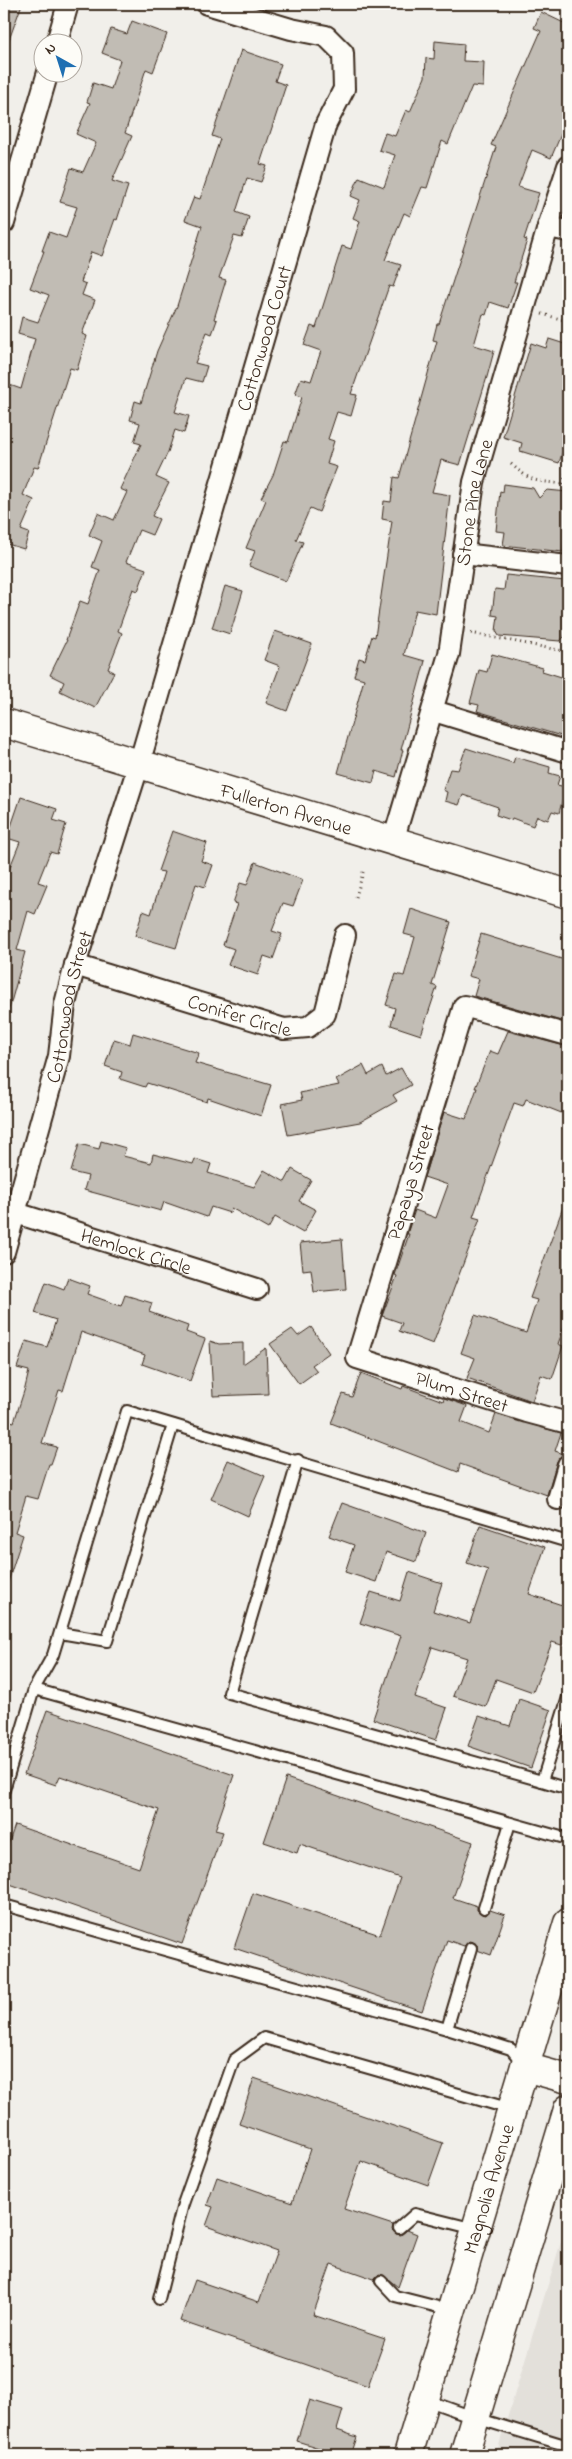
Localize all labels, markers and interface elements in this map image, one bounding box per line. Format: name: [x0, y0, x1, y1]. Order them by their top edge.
north arrow: [32, 32, 82, 82]
text: N: [40, 38, 61, 60]
street label: Cottonwood Court: [231, 262, 301, 415]
street label: Stone Pine Lane: [450, 436, 503, 568]
street label: Fullerton Avenue: [215, 777, 355, 845]
street label: Cottonwood Street: [40, 927, 102, 1087]
street label: Conifer Circle: [184, 988, 292, 1046]
street label: Papaya Street: [381, 1121, 444, 1244]
street label: Hemlock Circle: [76, 1222, 194, 1284]
street label: Plum Street: [411, 1365, 512, 1422]
street label: Magnolia Avenue: [457, 2121, 524, 2258]

